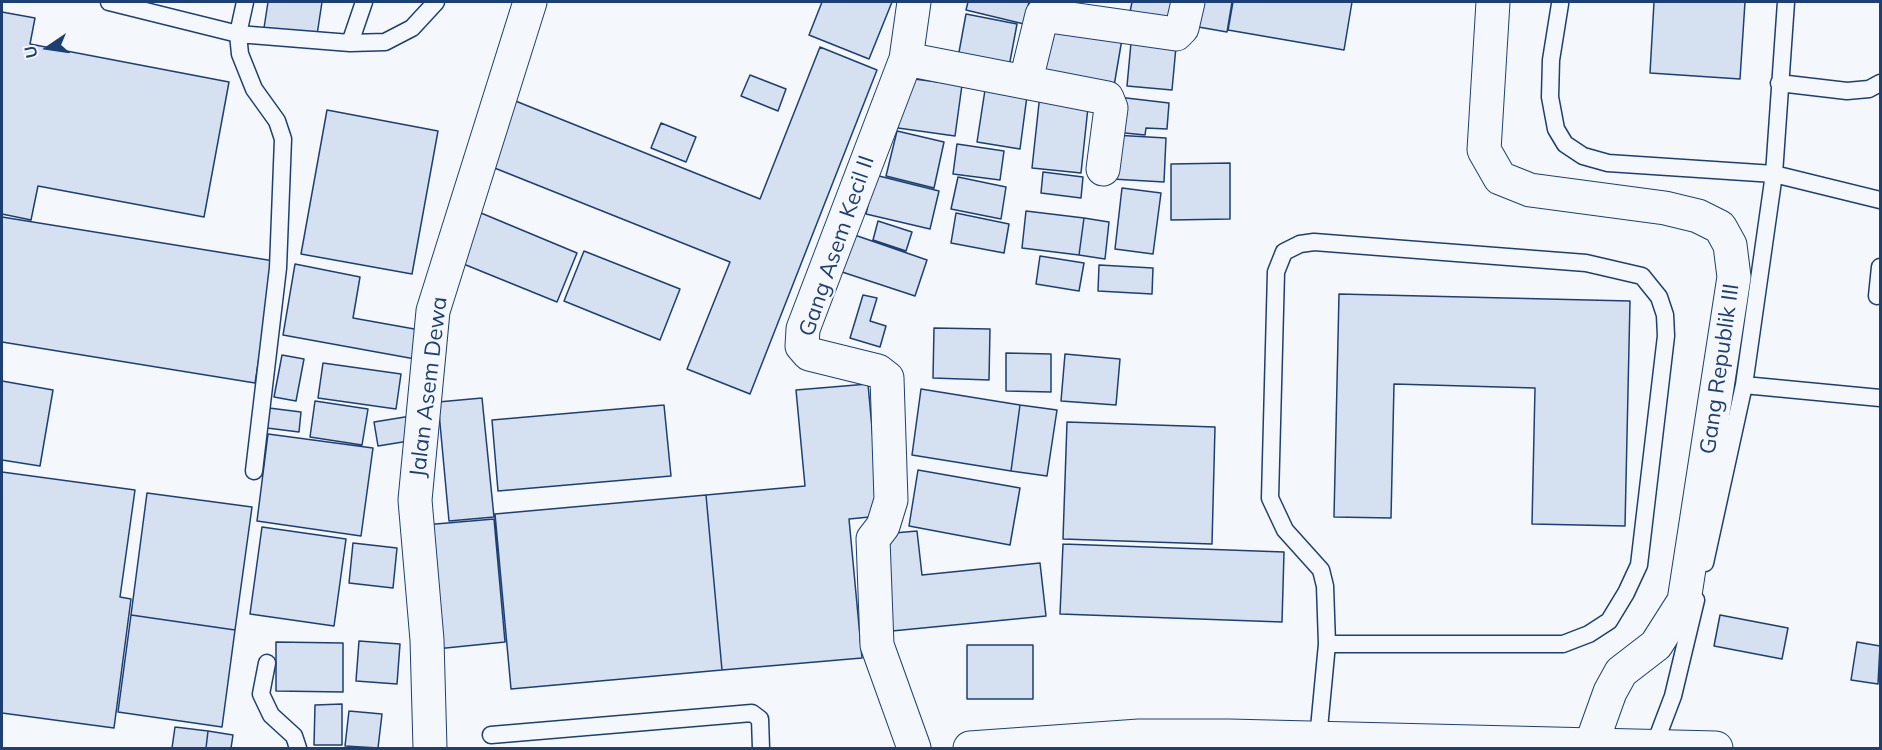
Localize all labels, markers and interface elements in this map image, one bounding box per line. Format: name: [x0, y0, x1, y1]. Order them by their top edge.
north arrow: [18, 18, 78, 78]
text: U: [19, 44, 42, 60]
street label: Gang Asem Kecil II: [794, 152, 880, 340]
street label: Gang Republik III: [1695, 282, 1745, 456]
street label: Jalan Asem Dewa: [405, 295, 453, 479]

